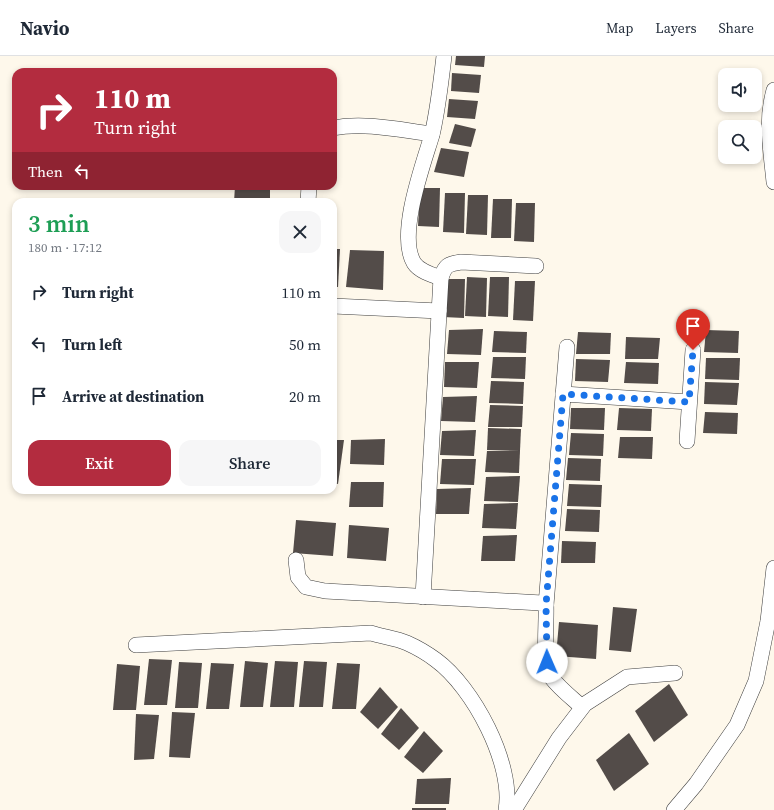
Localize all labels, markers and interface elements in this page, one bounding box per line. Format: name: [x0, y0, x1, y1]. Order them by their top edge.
text: Navio: [20, 15, 70, 41]
text: Map: [606, 18, 633, 38]
text: Layers: [655, 18, 697, 38]
text: Share: [719, 18, 754, 38]
map controls: [718, 68, 762, 164]
button: sound: [718, 68, 762, 112]
text: 110 m: [94, 79, 171, 117]
icon: right: [28, 84, 80, 136]
text: Turn right: [94, 115, 176, 140]
button: search: [718, 120, 762, 164]
icon: left: [71, 160, 93, 182]
text: Then: [28, 161, 63, 182]
text: 3 min: [28, 207, 90, 240]
button: close: [279, 211, 321, 253]
text: 180 m · 17:12: [28, 239, 102, 256]
icon: right: [28, 281, 50, 303]
text: Turn right: [62, 282, 134, 303]
text: 110 m: [281, 282, 321, 303]
pin: [676, 309, 710, 350]
icon: arrive: [682, 315, 704, 337]
icon: left: [28, 333, 50, 355]
text: Turn left: [62, 334, 122, 355]
text: 50 m: [289, 334, 321, 355]
icon: arrive: [28, 385, 50, 407]
text: Arrive at destination: [62, 386, 204, 407]
text: 20 m: [289, 386, 321, 407]
button: Exit: [28, 440, 171, 486]
button: Share: [179, 440, 321, 486]
position arrow: [526, 641, 568, 683]

